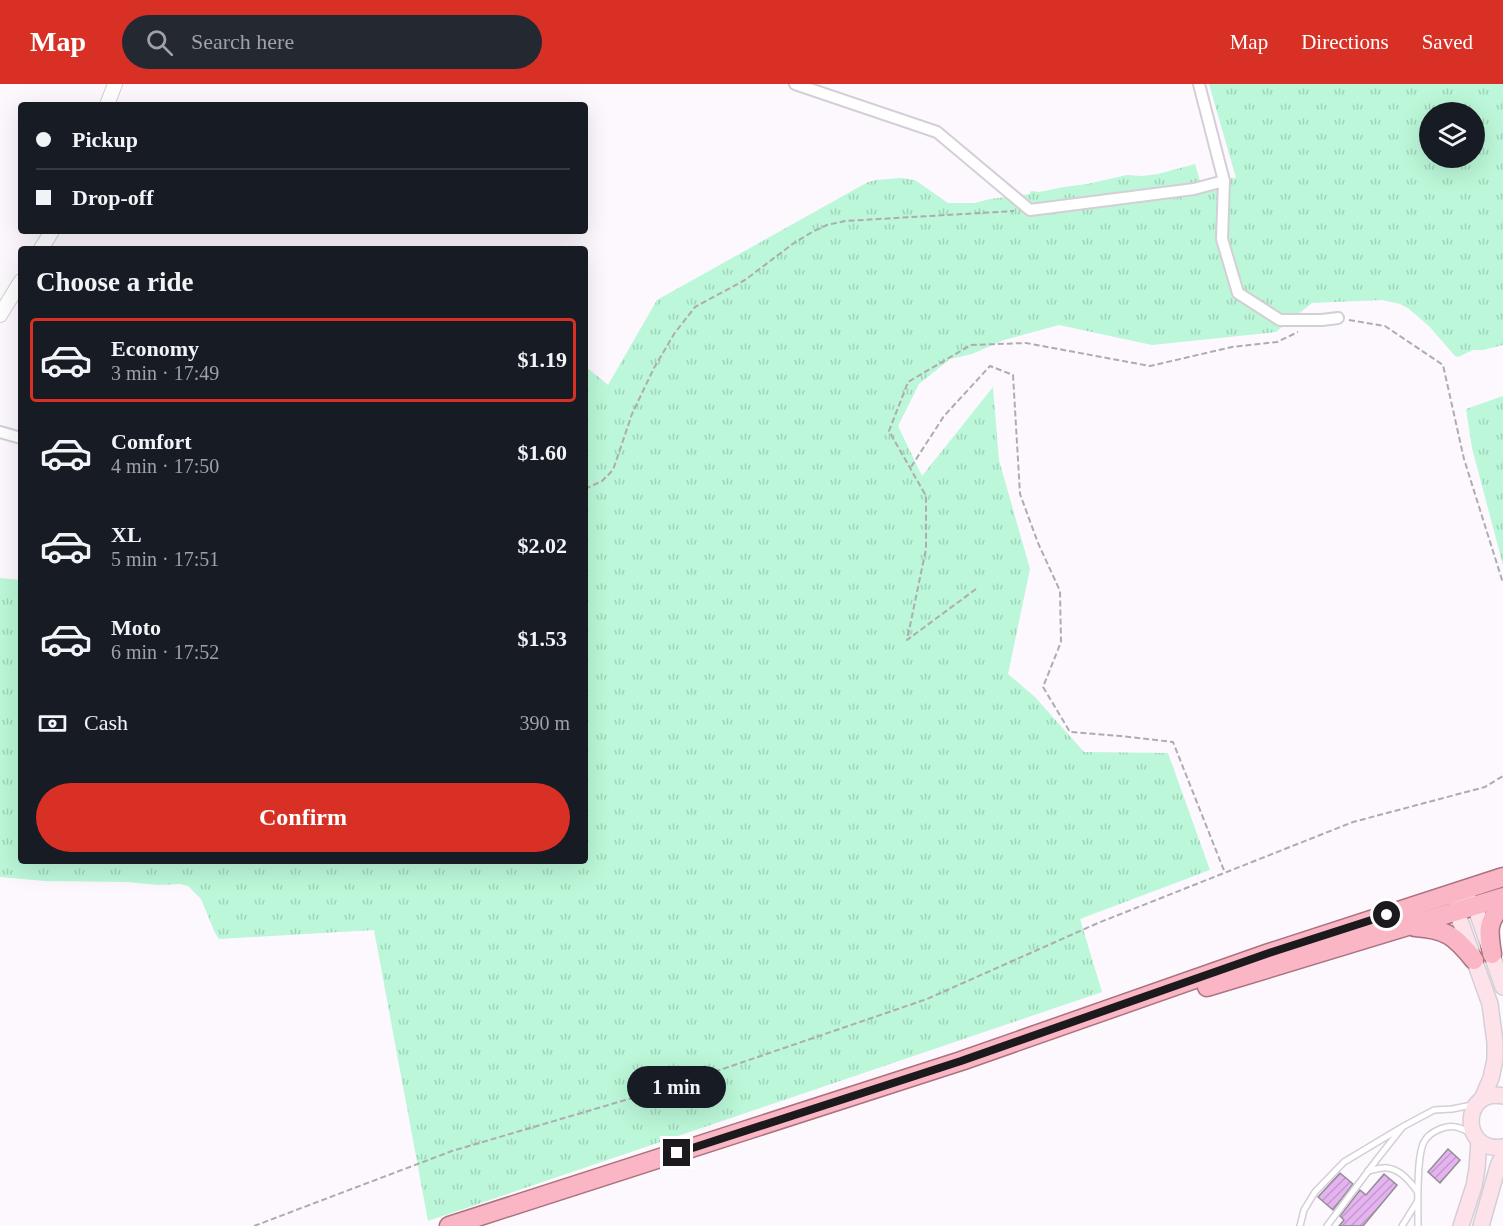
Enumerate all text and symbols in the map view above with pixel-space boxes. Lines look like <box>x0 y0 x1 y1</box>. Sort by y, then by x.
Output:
search box <box>122 15 542 69</box>
text: Map <box>30 26 86 57</box>
icon: search <box>143 26 176 59</box>
text: Search here <box>191 29 294 54</box>
text: Map <box>1230 30 1268 54</box>
text: Directions <box>1301 30 1389 54</box>
text: Saved <box>1422 30 1473 54</box>
map controls <box>1419 102 1485 168</box>
button: layers <box>1419 102 1485 168</box>
text: Pickup <box>72 127 138 152</box>
text: Drop-off <box>72 185 153 210</box>
text: Choose a ride <box>36 267 194 297</box>
icon: car <box>39 333 93 387</box>
text: Economy <box>111 336 199 361</box>
text: $1.19 <box>518 347 567 372</box>
text: 3 min · 17:49 <box>111 362 219 384</box>
icon: car <box>39 426 93 480</box>
text: Comfort <box>111 429 192 454</box>
text: $1.60 <box>518 440 567 465</box>
text: 4 min · 17:50 <box>111 455 219 477</box>
icon: car <box>39 519 93 573</box>
text: XL <box>111 522 142 547</box>
text: $2.02 <box>518 533 567 558</box>
text: 5 min · 17:51 <box>111 548 219 570</box>
icon: car <box>39 612 93 666</box>
text: Moto <box>111 615 161 640</box>
text: $1.53 <box>518 626 567 651</box>
text: 6 min · 17:52 <box>111 641 219 663</box>
icon: cash <box>36 707 69 740</box>
text: Cash <box>84 710 128 735</box>
text: 390 m <box>519 712 570 734</box>
button: Confirm <box>36 783 570 852</box>
route start <box>1373 901 1400 928</box>
callout: 1 min <box>628 1066 726 1108</box>
text: 1 min <box>652 1076 701 1098</box>
route end <box>663 1139 690 1166</box>

